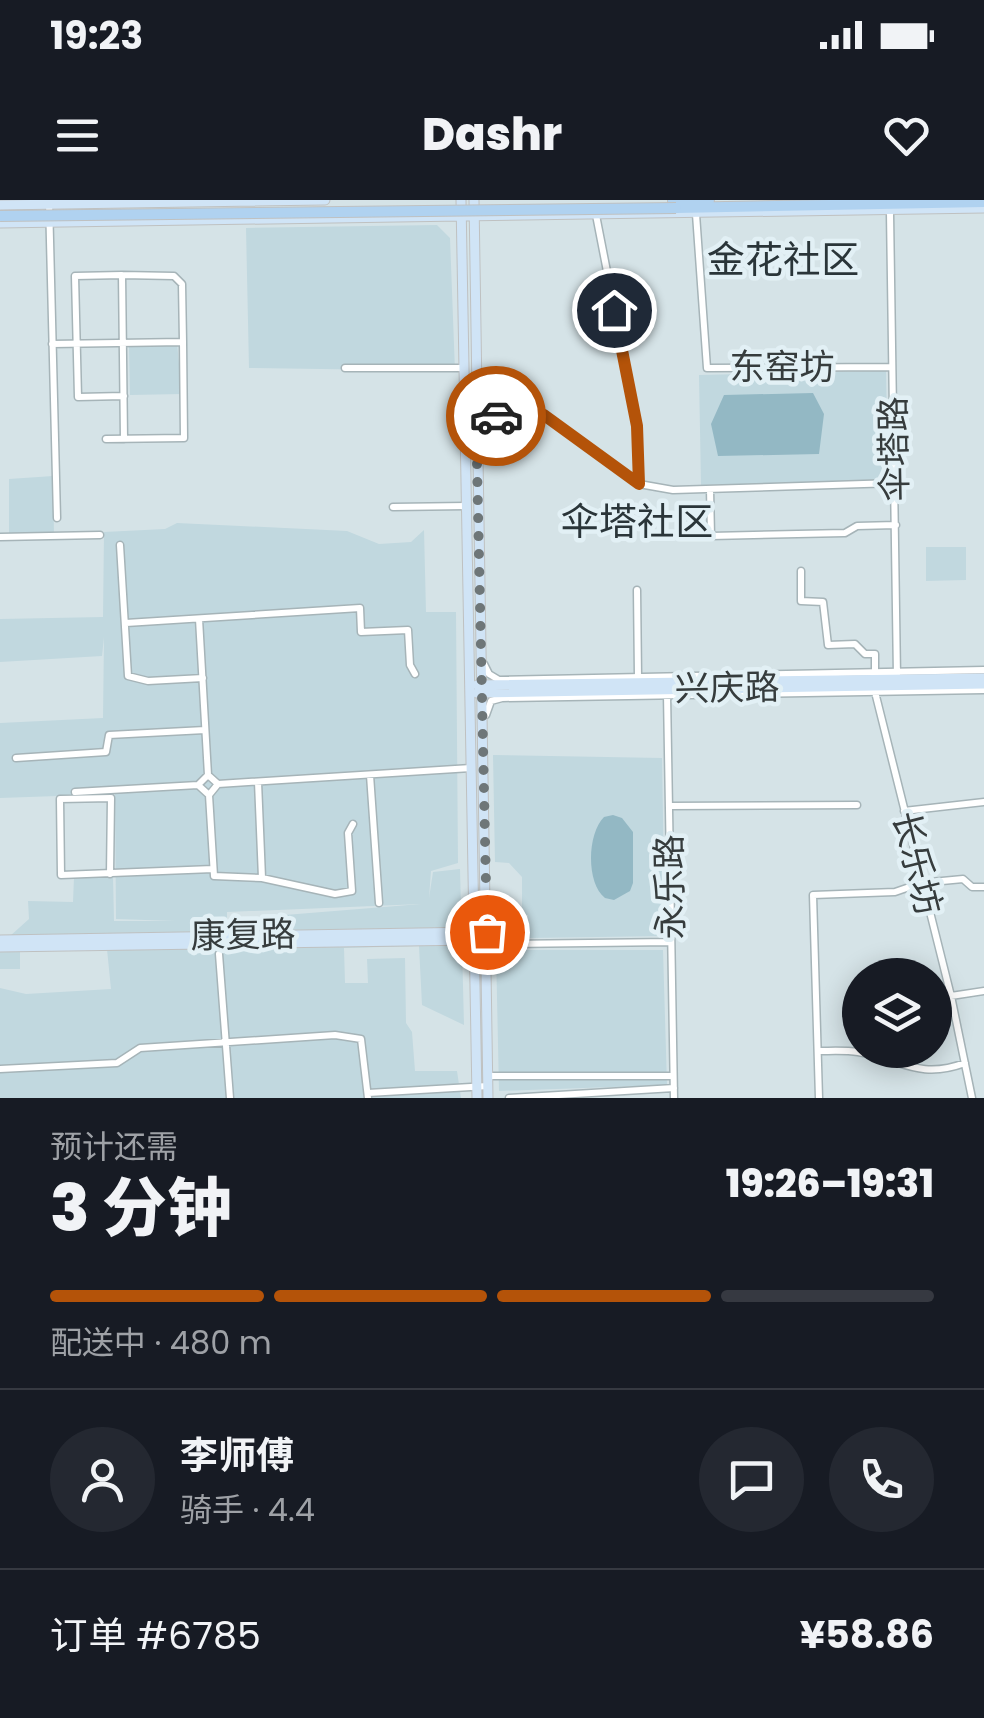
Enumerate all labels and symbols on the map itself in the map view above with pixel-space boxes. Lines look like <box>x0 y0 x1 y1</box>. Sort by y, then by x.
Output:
district label: 金花社区 <box>707 233 859 286</box>
pin <box>572 268 657 353</box>
street label: 东窑坊 <box>729 342 835 391</box>
courier <box>446 366 546 466</box>
street label: 伞塔路 <box>868 396 919 502</box>
district label: 伞塔社区 <box>561 495 713 548</box>
street label: 兴庆路 <box>674 662 780 713</box>
street label: 长乐坊 <box>881 806 954 920</box>
street label: 永乐路 <box>644 834 695 940</box>
pin <box>445 890 530 975</box>
street label: 康复路 <box>190 909 296 960</box>

